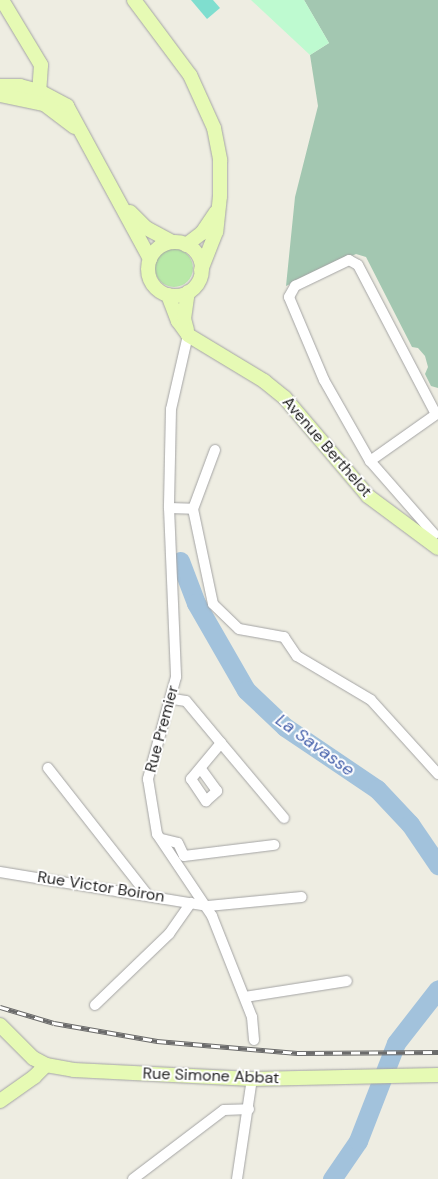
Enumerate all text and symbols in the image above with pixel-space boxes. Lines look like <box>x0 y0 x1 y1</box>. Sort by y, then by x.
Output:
street label: Avenue Berthelot <box>278 393 376 501</box>
street label: Rue Premier <box>141 683 183 775</box>
water label: La Savasse <box>271 709 359 781</box>
street label: Rue Victor Boiron <box>36 867 166 907</box>
street label: Rue Simone Abbat <box>142 1064 280 1088</box>

